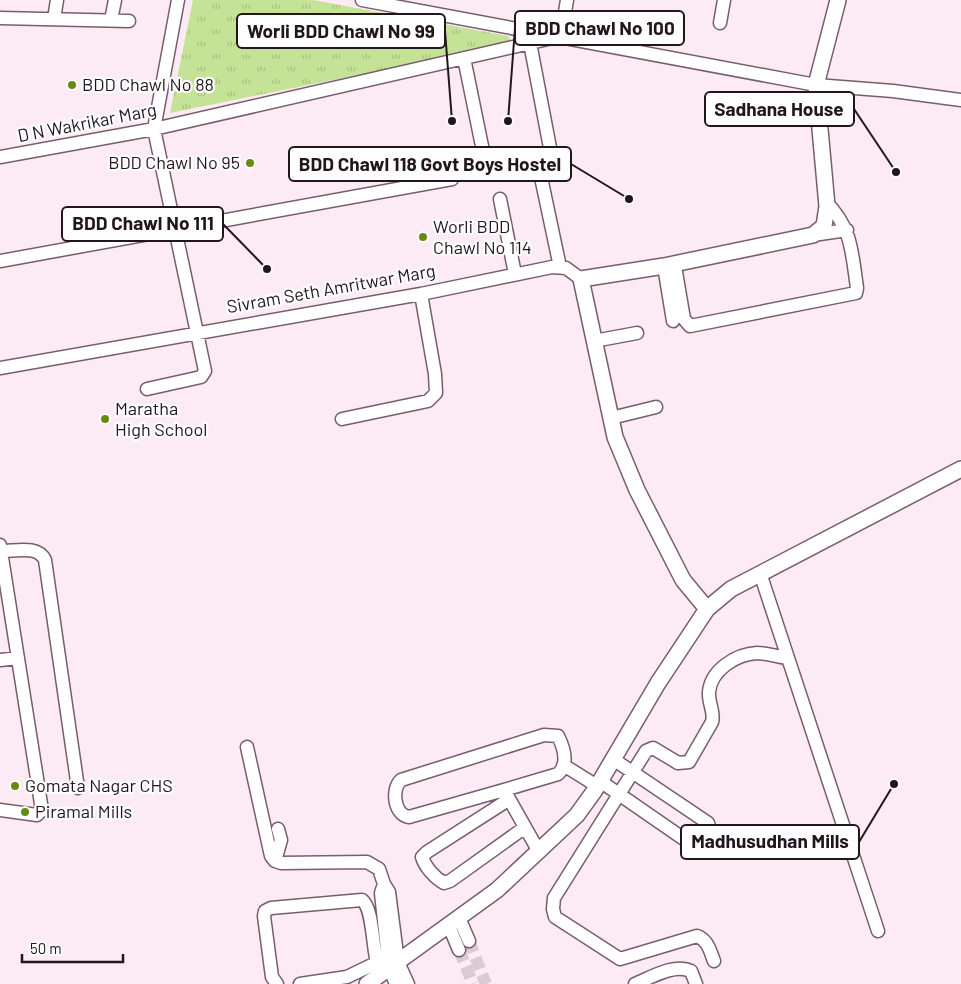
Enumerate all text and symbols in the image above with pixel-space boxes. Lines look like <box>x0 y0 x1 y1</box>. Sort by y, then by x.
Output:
callout: BDD Chawl No 100 <box>515 11 684 45</box>
callout: Worli BDD Chawl No 99 <box>237 14 445 48</box>
text: BDD Chawl No 100 <box>525 16 675 39</box>
text: Worli BDD Chawl No 99 <box>247 19 435 42</box>
place label: BDD Chawl No 88 <box>82 73 214 95</box>
marker: BDD Chawl No 88 <box>66 79 78 91</box>
callout: Sadhana House <box>705 92 854 126</box>
text: Sadhana House <box>714 97 844 120</box>
street label: D N Wakrikar Marg <box>15 98 158 146</box>
callout: BDD Chawl 118 Govt Boys Hostel <box>289 147 571 181</box>
place label: BDD Chawl No 95 <box>108 151 240 173</box>
text: BDD Chawl 118 Govt Boys Hostel <box>299 152 561 175</box>
marker: BDD Chawl No 95 <box>244 157 256 169</box>
callout: BDD Chawl No 111 <box>62 207 223 241</box>
text: BDD Chawl No 111 <box>72 211 214 234</box>
place label: Worli BDD Chawl No 114 <box>433 215 532 258</box>
marker: Worli BDD Chawl No 114 <box>417 231 429 243</box>
street label: Sivram Seth Amritwar Marg <box>225 259 437 317</box>
place label: Maratha High School <box>115 397 208 440</box>
marker: Maratha High School <box>99 413 111 425</box>
place label: Gomata Nagar CHS <box>25 774 173 796</box>
marker: Gomata Nagar CHS <box>9 780 21 792</box>
place label: Piramal Mills <box>35 800 132 822</box>
marker: Piramal Mills <box>19 806 31 818</box>
callout: Madhusudhan Mills <box>681 825 859 859</box>
text: Madhusudhan Mills <box>691 829 849 852</box>
scale bar <box>22 932 124 964</box>
text: 50 m <box>30 939 62 957</box>

